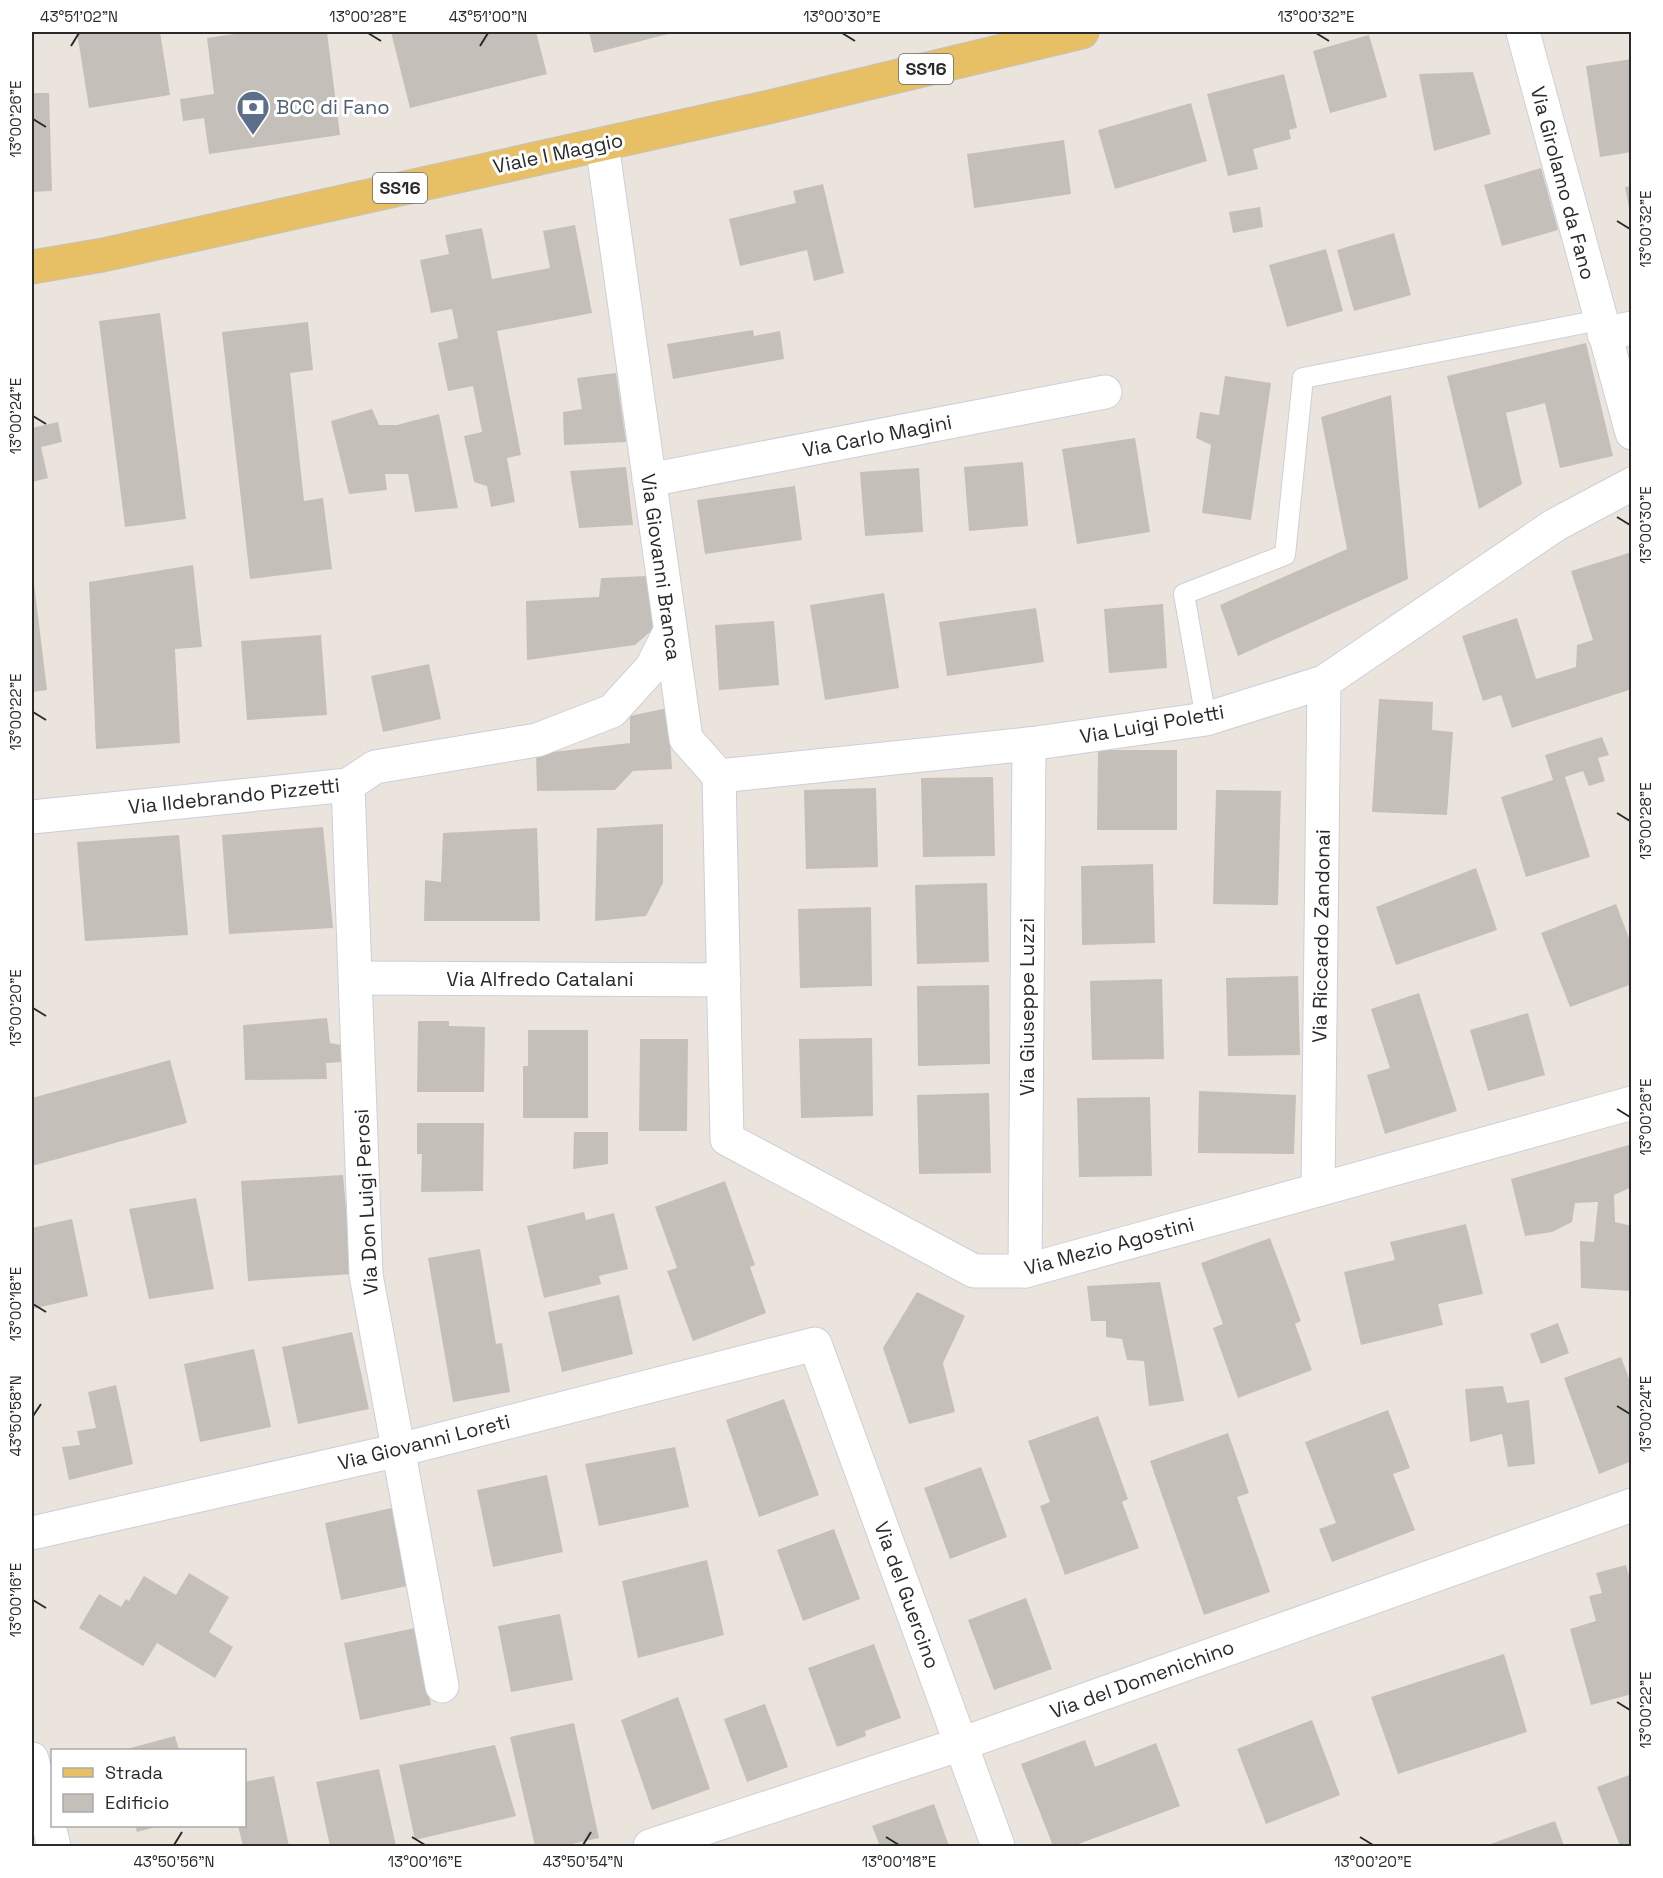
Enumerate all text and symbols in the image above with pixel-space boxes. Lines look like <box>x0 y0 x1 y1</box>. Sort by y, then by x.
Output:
text: 43°51'02"N <box>40 7 118 26</box>
text: 13°00'28"E <box>329 7 407 26</box>
text: 43°51'00"N <box>449 7 527 26</box>
text: 13°00'30"E <box>803 7 881 26</box>
text: 13°00'32"E <box>1278 7 1354 26</box>
road number: SS16 <box>899 54 953 84</box>
text: 13°00'26"E <box>6 80 25 158</box>
street label: Via Girolamo da Fano <box>1525 84 1601 282</box>
bank icon: BCC di Fano <box>235 89 271 136</box>
place label: BCC di Fano <box>276 94 390 120</box>
street label: Viale I Maggio <box>491 127 625 179</box>
road number: SS16 <box>373 173 427 203</box>
text: 13°00'32"E <box>1636 191 1655 267</box>
text: 13°00'24"E <box>6 378 25 454</box>
street label: Via Carlo Magini <box>800 409 954 463</box>
street label: Via Giovanni Branca <box>635 472 687 662</box>
text: 13°00'30"E <box>1636 486 1655 564</box>
text: 13°00'22"E <box>6 674 25 750</box>
street label: Via Luigi Poletti <box>1078 699 1226 749</box>
street label: Via Ildebrando Pizzetti <box>127 772 341 820</box>
text: 13°00'28"E <box>1636 782 1655 860</box>
street label: Via Riccardo Zandonai <box>1306 829 1336 1043</box>
street label: Via Giuseppe Luzzi <box>1014 918 1040 1096</box>
street label: Via Alfredo Catalani <box>446 966 634 992</box>
text: 13°00'20"E <box>6 969 25 1047</box>
text: 13°00'26"E <box>1636 1078 1655 1156</box>
street label: Via Don Luigi Perosi <box>348 1108 384 1296</box>
street label: Via Mezio Agostini <box>1021 1211 1197 1281</box>
text: 13°00'18"E <box>6 1267 25 1341</box>
text: 43°50'58"N <box>6 1375 25 1457</box>
text: 13°00'24"E <box>1636 1376 1655 1452</box>
street label: Via Giovanni Loreti <box>335 1408 513 1476</box>
street label: Via del Guercino <box>868 1518 946 1672</box>
text: 13°00'16"E <box>6 1563 25 1637</box>
street label: Via del Domenichino <box>1046 1634 1238 1724</box>
text: 13°00'22"E <box>1636 1672 1655 1748</box>
legend <box>51 1749 246 1827</box>
text: Strada <box>105 1761 163 1784</box>
text: Edificio <box>105 1791 169 1814</box>
text: 43°50'56"N <box>133 1852 215 1871</box>
text: 13°00'16"E <box>388 1852 462 1871</box>
text: 43°50'54"N <box>543 1852 623 1871</box>
text: 13°00'18"E <box>862 1852 936 1871</box>
text: 13°00'20"E <box>1334 1852 1412 1871</box>

